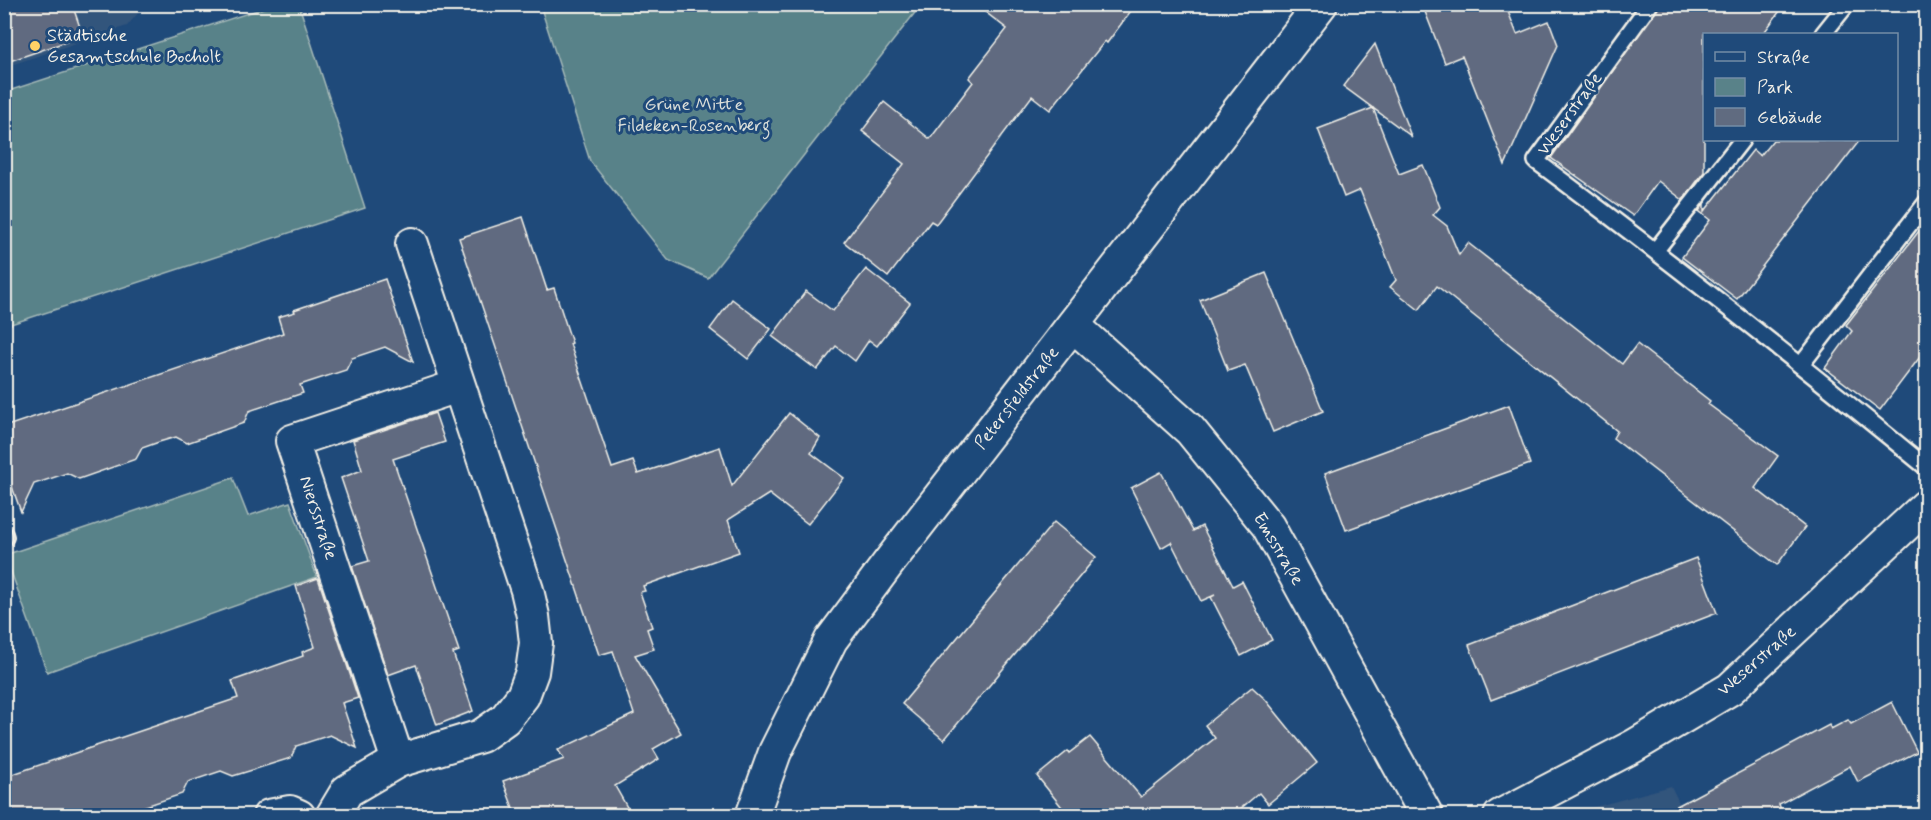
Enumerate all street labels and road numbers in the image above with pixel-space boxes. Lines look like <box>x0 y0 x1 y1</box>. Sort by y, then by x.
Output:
street label: Weserstraße <box>1532 68 1608 160</box>
street label: Petersfeldstraße <box>969 341 1065 455</box>
street label: Niersstraße <box>293 473 343 563</box>
street label: Emsstraße <box>1247 508 1309 590</box>
street label: Weserstraße <box>1713 620 1802 702</box>

